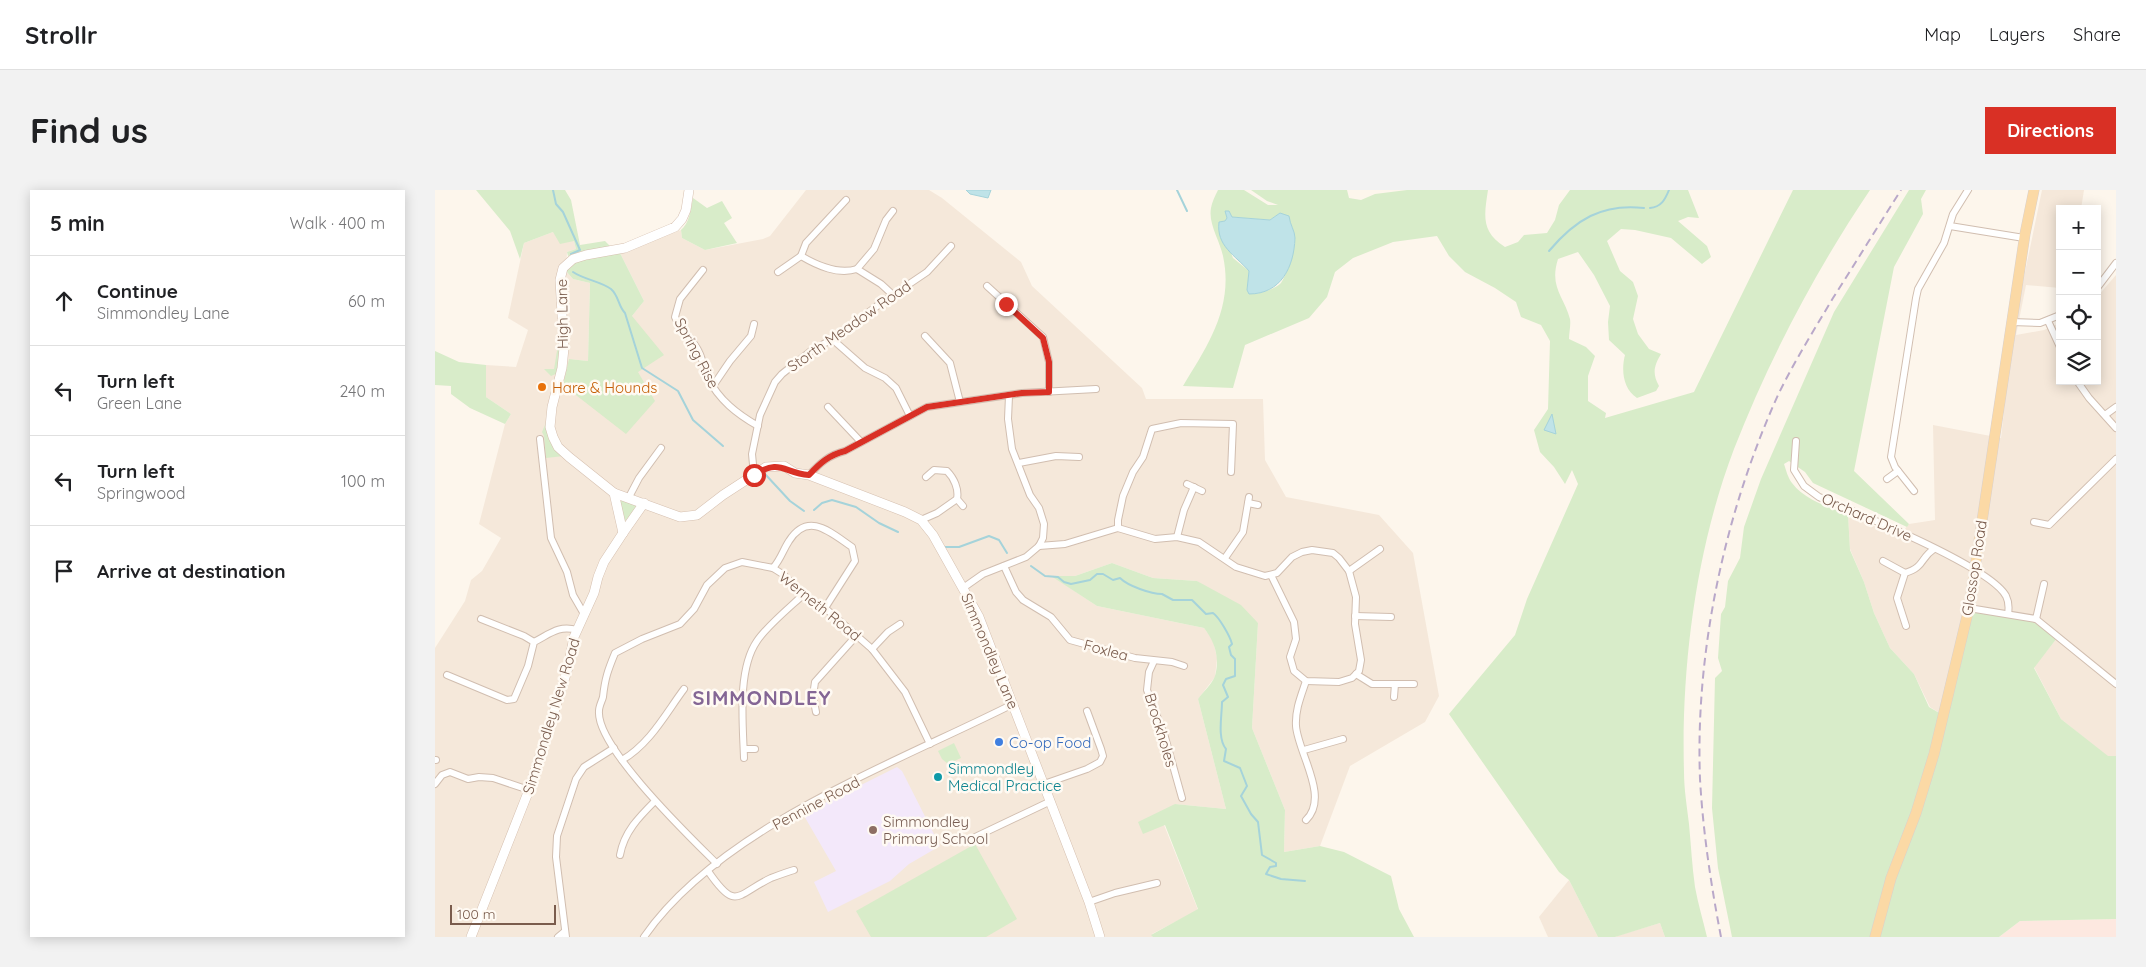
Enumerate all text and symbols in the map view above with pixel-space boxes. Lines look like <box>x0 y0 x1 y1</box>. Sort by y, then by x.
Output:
text: Strollr <box>25 20 97 50</box>
text: Map <box>1924 23 1961 46</box>
text: Layers <box>1989 23 2045 46</box>
text: Share <box>2073 23 2121 46</box>
button: Directions <box>1985 107 2116 154</box>
text: Find us <box>30 108 148 152</box>
map controls <box>2056 205 2101 385</box>
button: + <box>2056 205 2101 250</box>
text: 5 min <box>50 210 105 236</box>
text: Walk · 400 m <box>289 213 385 233</box>
button: − <box>2056 250 2101 295</box>
street label: Storth Meadow Road <box>783 276 915 376</box>
text: Continue <box>97 279 178 303</box>
street label: High Lane <box>552 279 572 349</box>
icon: ahead <box>50 287 78 315</box>
text: 60 m <box>348 291 385 311</box>
route end <box>995 293 1018 316</box>
button: locate <box>2056 295 2101 340</box>
text: Simmondley Lane <box>97 303 230 323</box>
street label: Spring Rise <box>670 314 724 392</box>
button: layers <box>2056 340 2101 385</box>
text: Turn left <box>97 369 175 393</box>
icon: left <box>50 377 78 405</box>
place label: Hare & Hounds <box>552 378 657 397</box>
text: 240 m <box>339 381 385 401</box>
marker: Hare & Hounds <box>536 381 548 393</box>
text: Green Lane <box>97 393 182 413</box>
text: Turn left <box>97 459 175 483</box>
route start <box>743 464 766 487</box>
icon: left <box>50 467 78 495</box>
text: 100 m <box>341 471 385 491</box>
text: Springwood <box>97 483 186 503</box>
street label: Orchard Drive <box>1819 489 1915 545</box>
street label: Glossop Road <box>1957 519 1991 617</box>
icon: arrive <box>50 557 78 585</box>
text: Arrive at destination <box>97 559 286 583</box>
street label: Werneth Road <box>775 567 865 645</box>
street label: Simmondley Lane <box>957 590 1023 712</box>
street label: Foxlea <box>1082 635 1130 665</box>
street label: Simmondley New Road <box>518 636 584 796</box>
district label: SIMMONDLEY <box>693 685 831 710</box>
street label: Brockholes <box>1141 691 1181 769</box>
place label: Co-op Food <box>1009 733 1091 752</box>
marker: Co-op Food <box>993 736 1005 748</box>
place label: Simmondley Medical Practice <box>948 759 1062 795</box>
marker: Simmondley Medical Practice <box>932 771 944 783</box>
street label: Pennine Road <box>769 772 863 834</box>
place label: Simmondley Primary School <box>883 812 988 848</box>
marker: Simmondley Primary School <box>867 824 879 836</box>
scale bar <box>450 902 556 925</box>
text: 100 m <box>457 905 495 923</box>

